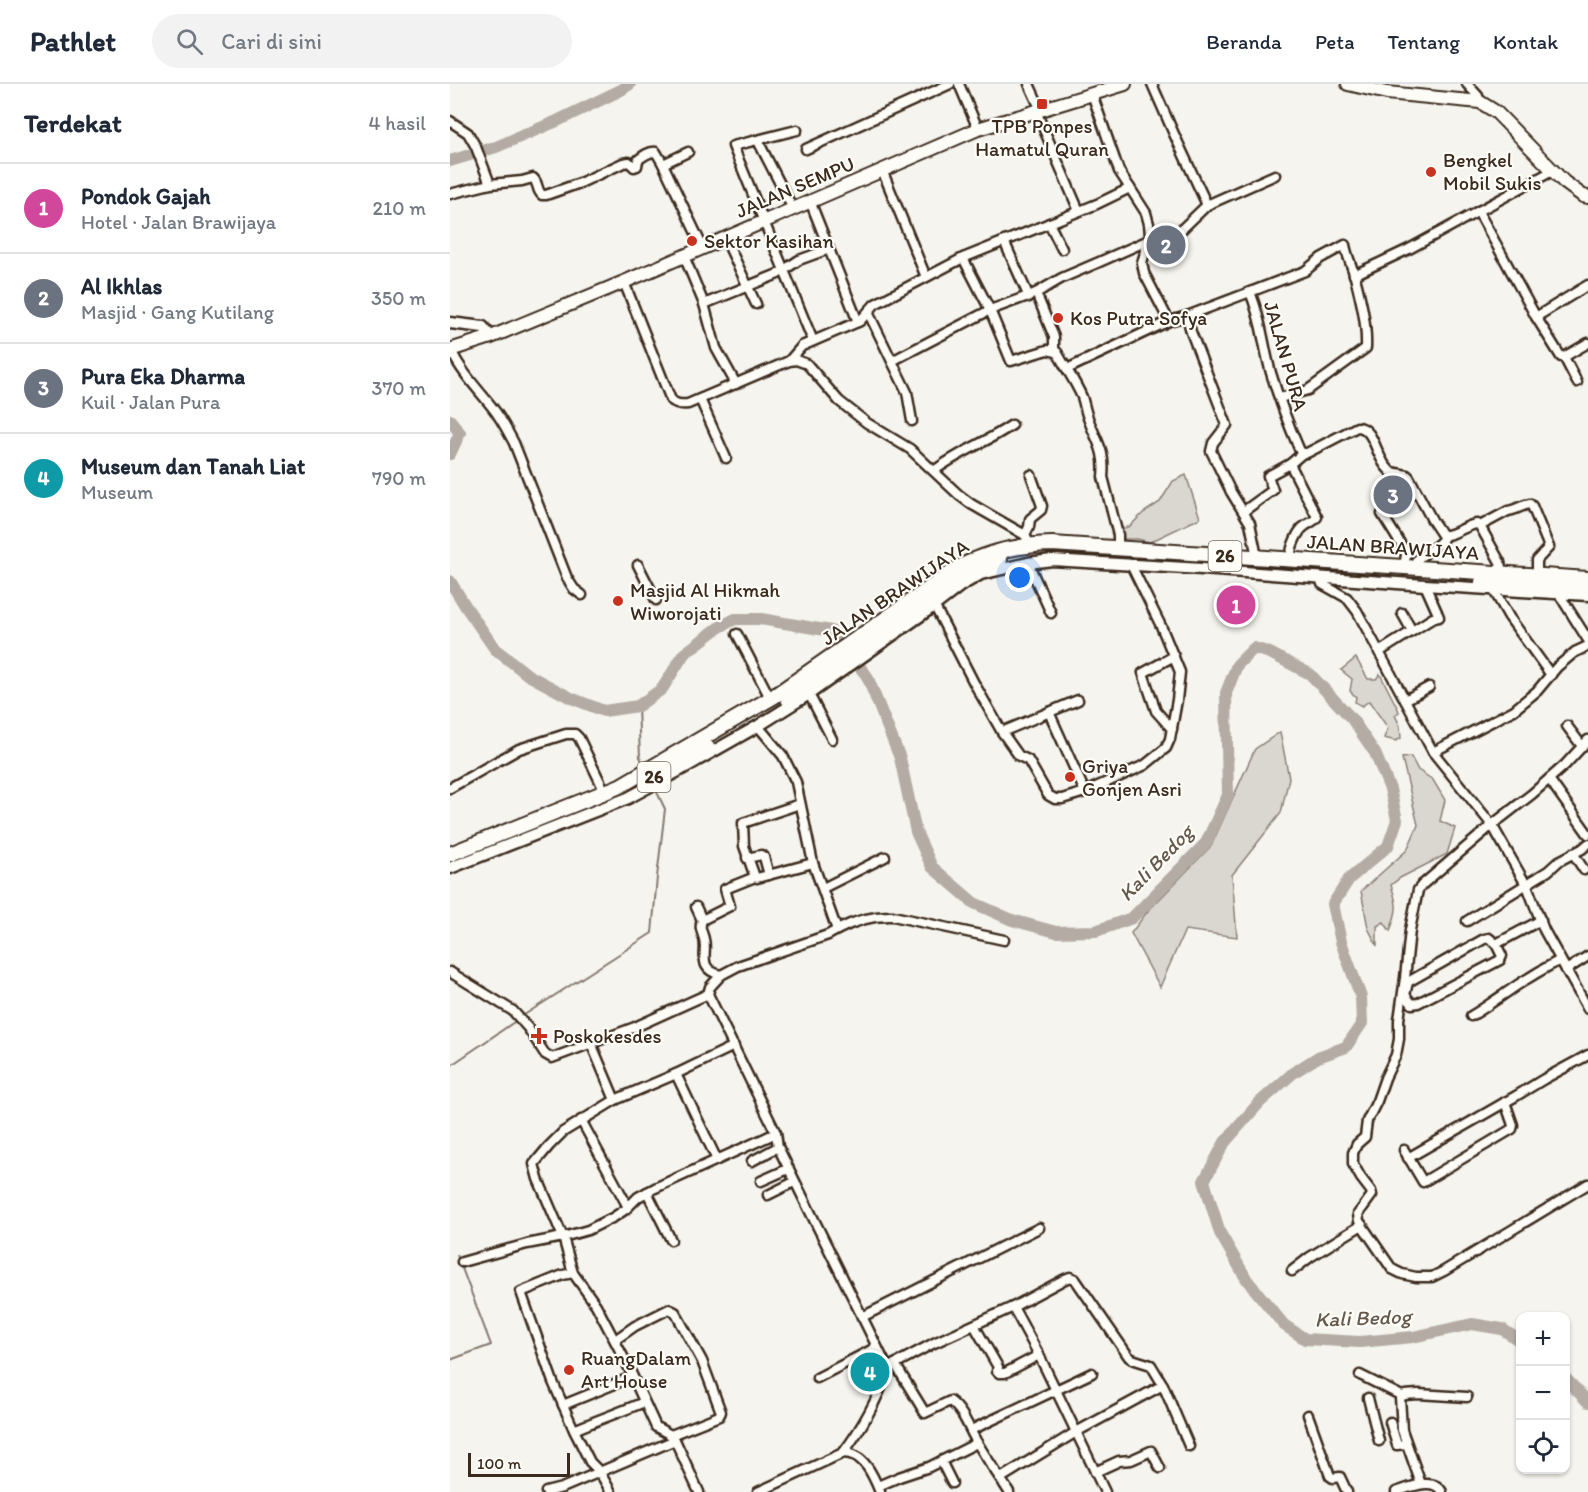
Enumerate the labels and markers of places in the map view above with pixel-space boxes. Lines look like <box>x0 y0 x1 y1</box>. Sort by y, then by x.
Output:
marker: TPB Ponpes Hamatul Quran <box>1035 97 1049 111</box>
place label: TPB Ponpes Hamatul Quran <box>975 114 1109 161</box>
place label: Bengkel Mobil Sukis <box>1443 148 1541 195</box>
marker: Bengkel Mobil Sukis <box>1424 165 1438 179</box>
pin: 2 <box>1146 222 1186 268</box>
place label: Sektor Kasihan <box>704 229 834 253</box>
marker: Sektor Kasihan <box>685 234 699 248</box>
place label: Kos Putra Sofya <box>1070 306 1207 330</box>
marker: Kos Putra Sofya <box>1051 311 1065 325</box>
pin: 3 <box>1374 472 1412 518</box>
place label: Masjid Al Hikmah Wiworojati <box>630 578 780 625</box>
pin: 1 <box>1216 582 1256 628</box>
marker: Masjid Al Hikmah Wiworojati <box>611 594 625 608</box>
place label: Griya Gonjen Asri <box>1082 754 1182 801</box>
marker: Griya Gonjen Asri <box>1063 770 1077 784</box>
place label: Poskokesdes <box>553 1024 661 1048</box>
marker: Poskokesdes <box>530 1027 548 1045</box>
place label: RuangDalam Art House <box>581 1346 692 1393</box>
pin: 4 <box>850 1350 890 1394</box>
marker: RuangDalam Art House <box>562 1363 576 1377</box>

